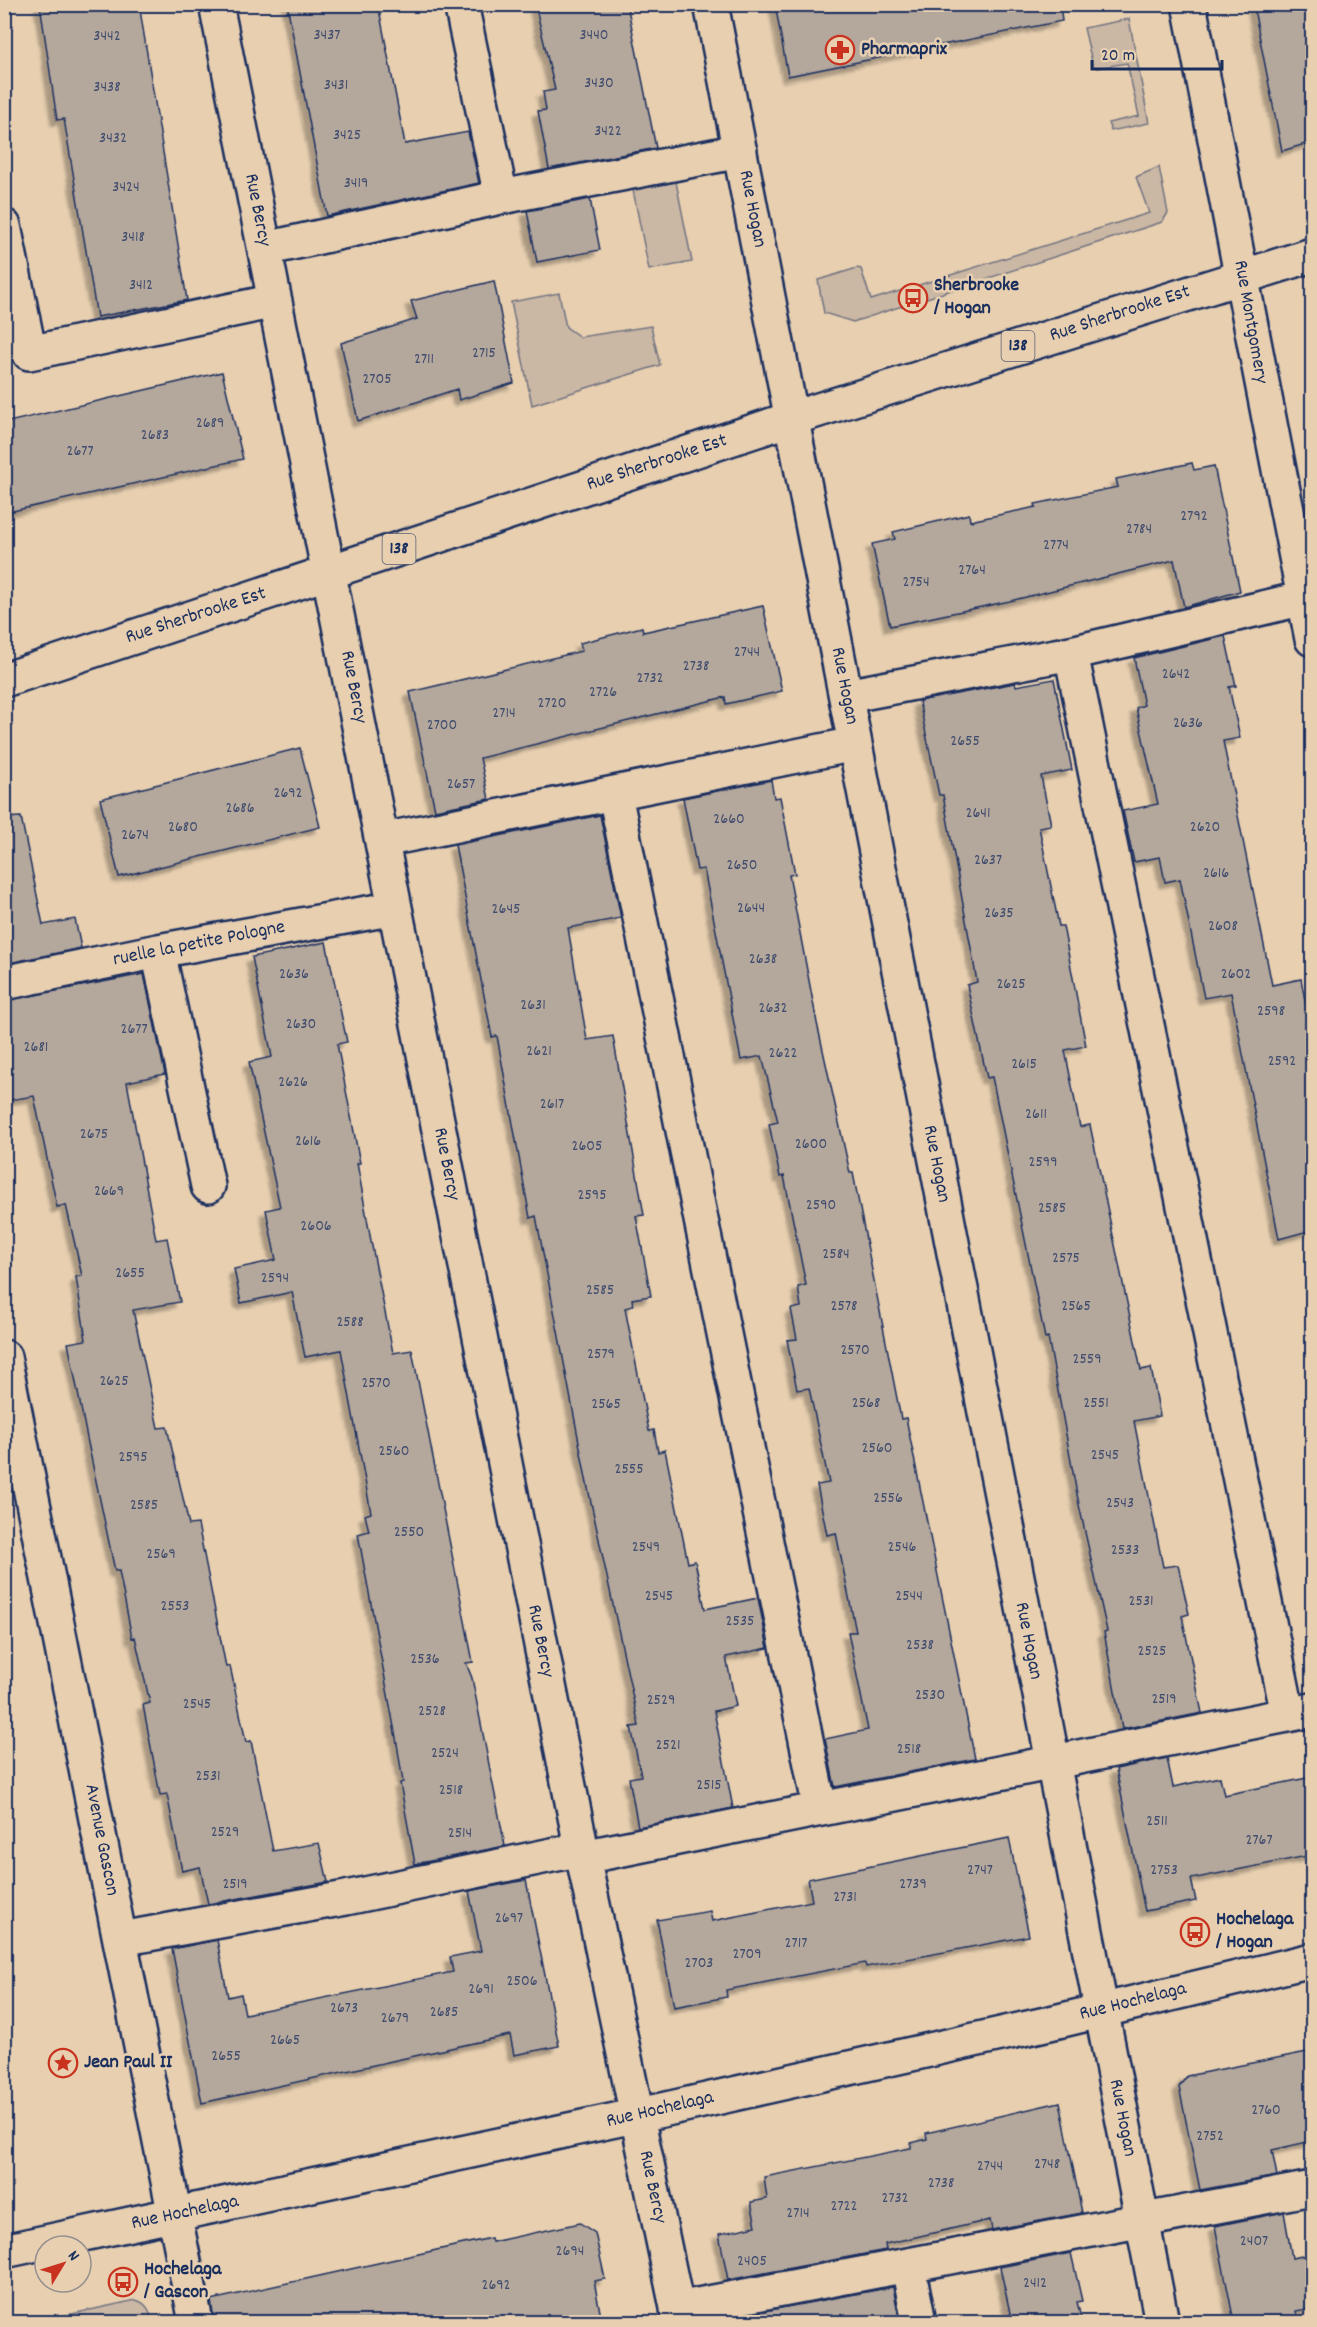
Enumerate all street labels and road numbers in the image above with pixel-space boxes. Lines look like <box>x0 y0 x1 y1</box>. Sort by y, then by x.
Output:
street label: Rue Hogan <box>731 168 773 250</box>
street label: Rue Bercy <box>236 171 278 250</box>
street label: Rue Montgomery <box>1225 258 1275 387</box>
street label: Rue Sherbrooke Est <box>1046 278 1194 350</box>
road number: 138 <box>1002 331 1034 361</box>
street label: Rue Sherbrooke Est <box>583 427 731 499</box>
road number: 138 <box>382 534 416 564</box>
street label: Rue Sherbrooke Est <box>122 580 270 652</box>
street label: Rue Hogan <box>823 645 865 727</box>
street label: Rue Bercy <box>332 648 374 727</box>
street label: ruelle la petite Pologne <box>111 914 288 974</box>
street label: Rue Hogan <box>915 1123 957 1205</box>
street label: Rue Bercy <box>425 1125 467 1204</box>
street label: Rue Hogan <box>1007 1600 1049 1682</box>
street label: Rue Bercy <box>519 1602 561 1681</box>
street label: Avenue Gascon <box>76 1782 126 1898</box>
street label: Rue Hochelaga <box>1077 1975 1190 2029</box>
street label: Rue Hogan <box>1101 2077 1143 2159</box>
street label: Rue Hochelaga <box>604 2084 717 2136</box>
street label: Rue Bercy <box>631 2148 674 2227</box>
street label: Rue Hochelaga <box>129 2188 242 2238</box>

